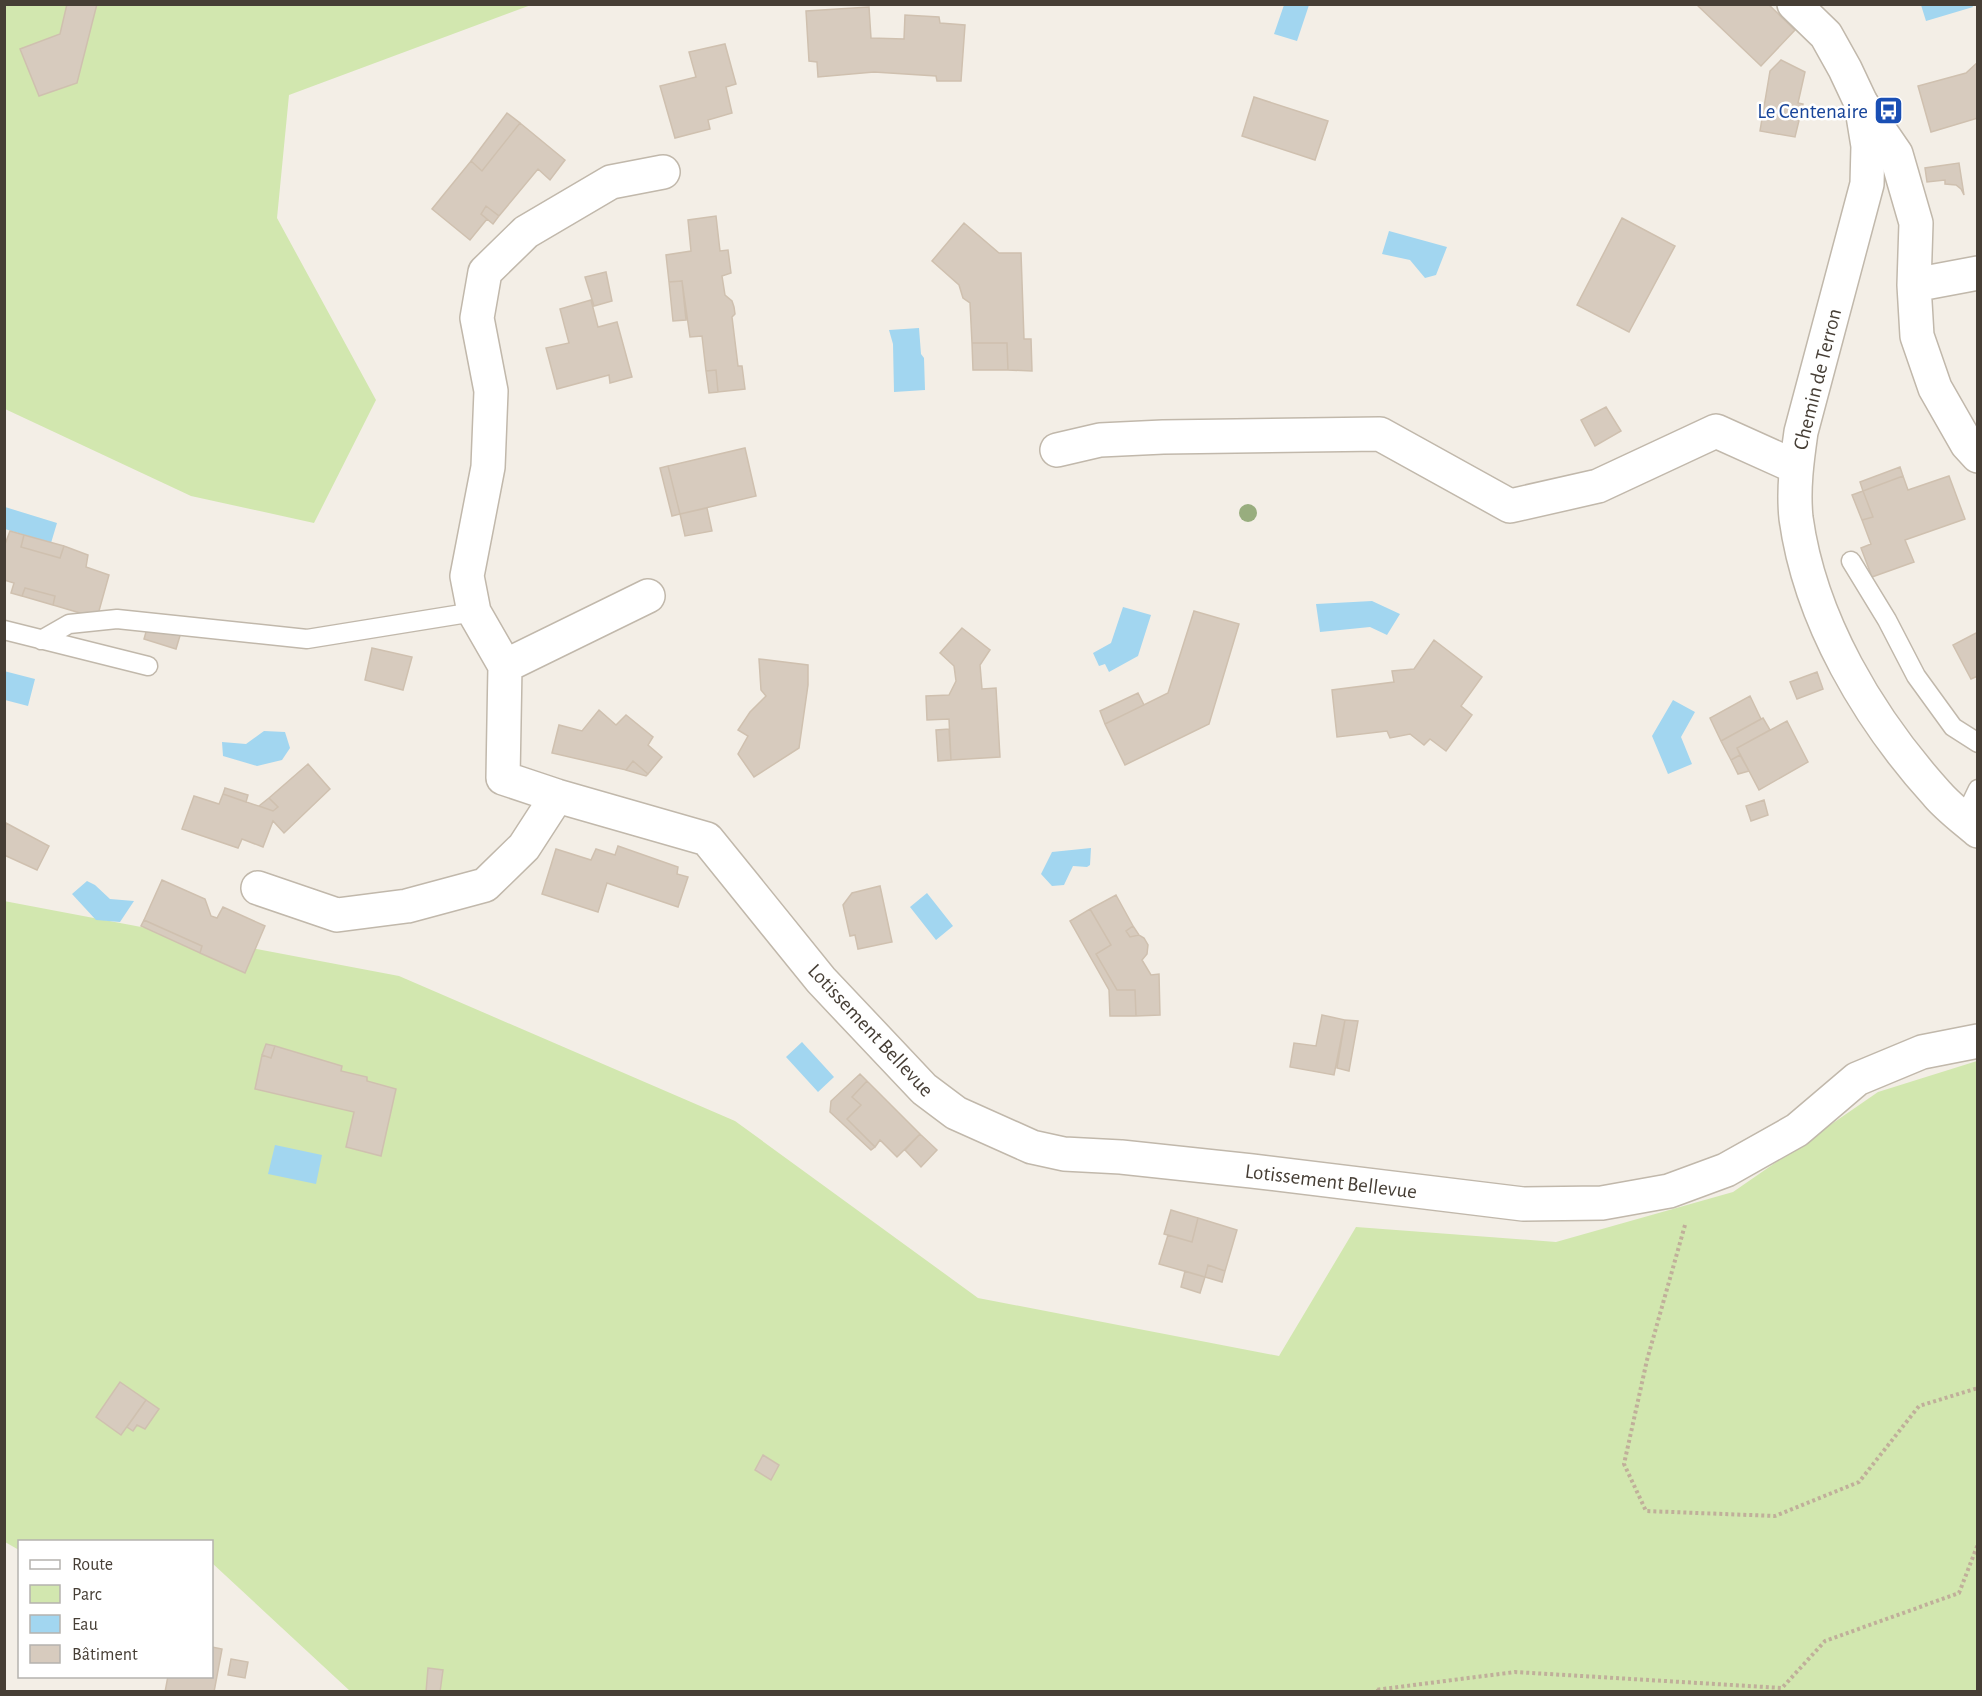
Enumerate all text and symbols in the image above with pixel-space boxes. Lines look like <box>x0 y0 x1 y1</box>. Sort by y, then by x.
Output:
bus stop icon: Le Centenaire <box>1873 95 1905 127</box>
place label: Le Centenaire <box>1757 101 1868 122</box>
street label: Chemin de Terron <box>1790 306 1845 452</box>
street label: Lotissement Bellevue <box>804 960 937 1101</box>
street label: Lotissement Bellevue <box>1244 1161 1418 1202</box>
legend <box>18 1540 213 1678</box>
text: Route <box>72 1556 113 1574</box>
text: Parc <box>72 1586 102 1604</box>
text: Eau <box>72 1616 98 1634</box>
text: Bâtiment <box>72 1646 138 1664</box>

